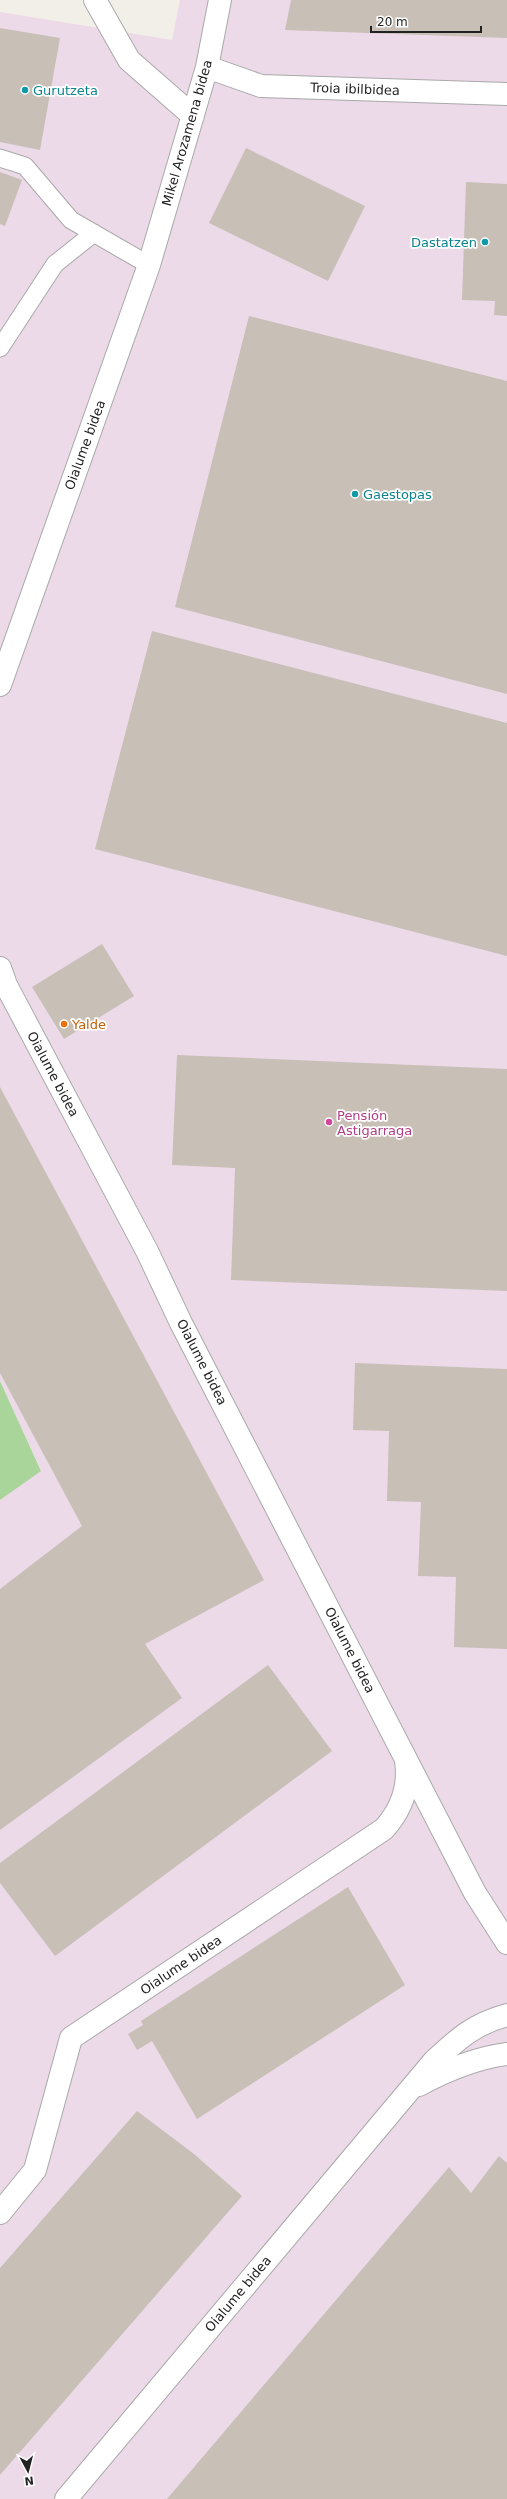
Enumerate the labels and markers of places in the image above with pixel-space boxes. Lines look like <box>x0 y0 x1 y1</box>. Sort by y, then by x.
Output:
place label: Gurutzeta <box>33 83 98 98</box>
marker: Gurutzeta <box>20 85 30 95</box>
place label: Dastatzen <box>411 235 477 250</box>
marker: Dastatzen <box>480 237 490 247</box>
place label: Gaestopas <box>363 487 432 502</box>
marker: Gaestopas <box>350 489 360 499</box>
place label: Yalde <box>71 1017 106 1032</box>
marker: Yalde <box>59 1019 69 1029</box>
place label: Pensión Astigarraga <box>337 1108 412 1138</box>
marker: Pensión Astigarraga <box>324 1117 334 1127</box>

